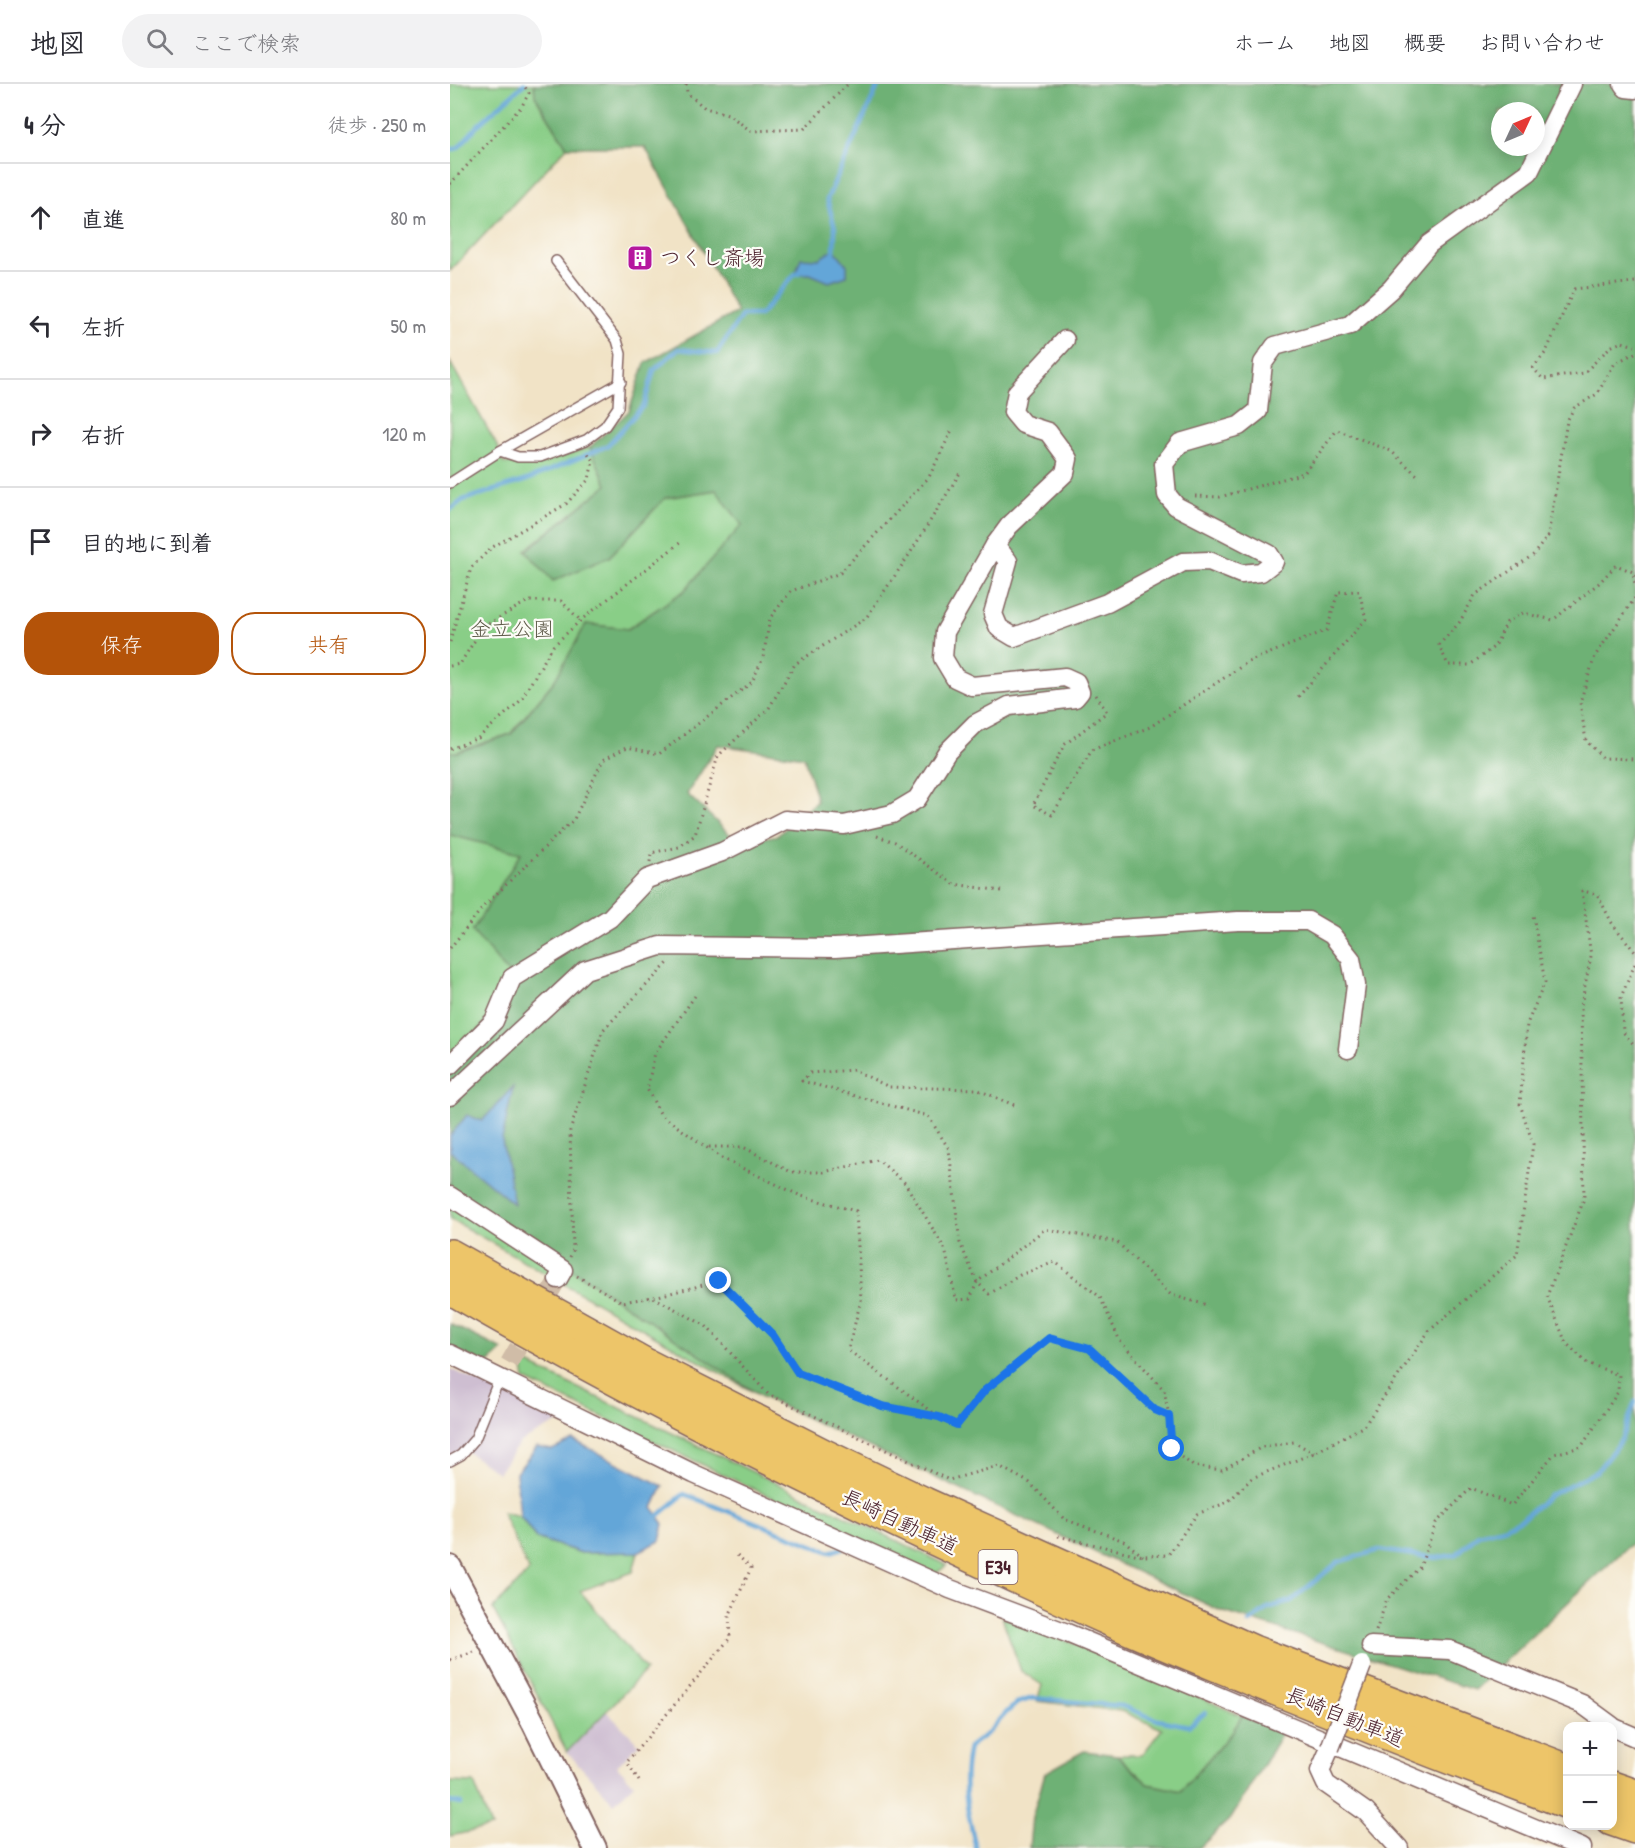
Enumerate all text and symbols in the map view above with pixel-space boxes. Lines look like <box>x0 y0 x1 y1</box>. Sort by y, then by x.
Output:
search box <box>122 14 542 68</box>
text: 地図 <box>30 24 86 62</box>
icon: search <box>143 25 176 58</box>
text: ここで検索 <box>191 28 301 58</box>
text: ホーム <box>1234 28 1296 57</box>
text: 地図 <box>1329 28 1371 57</box>
text: 概要 <box>1404 28 1446 57</box>
text: お問い合わせ <box>1479 28 1605 57</box>
north arrow <box>1491 102 1545 156</box>
text: 4 分 <box>24 107 66 142</box>
text: 徒歩 · 250 m <box>328 111 426 138</box>
icon: ahead <box>24 201 57 234</box>
text: 直進 <box>81 204 125 234</box>
text: 80 m <box>390 204 426 231</box>
building icon: つくし斎場 <box>625 243 655 273</box>
place label: つくし斎場 <box>660 243 765 272</box>
icon: left <box>24 309 57 342</box>
text: 左折 <box>81 312 125 342</box>
text: 50 m <box>390 312 426 339</box>
icon: right <box>24 417 57 450</box>
text: 右折 <box>81 420 125 450</box>
text: 120 m <box>382 420 426 447</box>
icon: arrive <box>24 525 57 558</box>
text: 目的地に到着 <box>81 528 213 558</box>
button: 保存 <box>24 612 219 675</box>
button: 共有 <box>231 612 426 675</box>
park label: 金立公園 <box>470 614 554 643</box>
route end <box>705 1267 731 1293</box>
route start <box>1158 1435 1184 1461</box>
street label: 長崎自動車道 <box>837 1482 963 1561</box>
road number: E34 <box>978 1550 1018 1584</box>
street label: 長崎自動車道 <box>1281 1679 1409 1754</box>
map controls <box>1563 1722 1617 1830</box>
button: + <box>1563 1722 1617 1776</box>
button: − <box>1563 1776 1617 1830</box>

